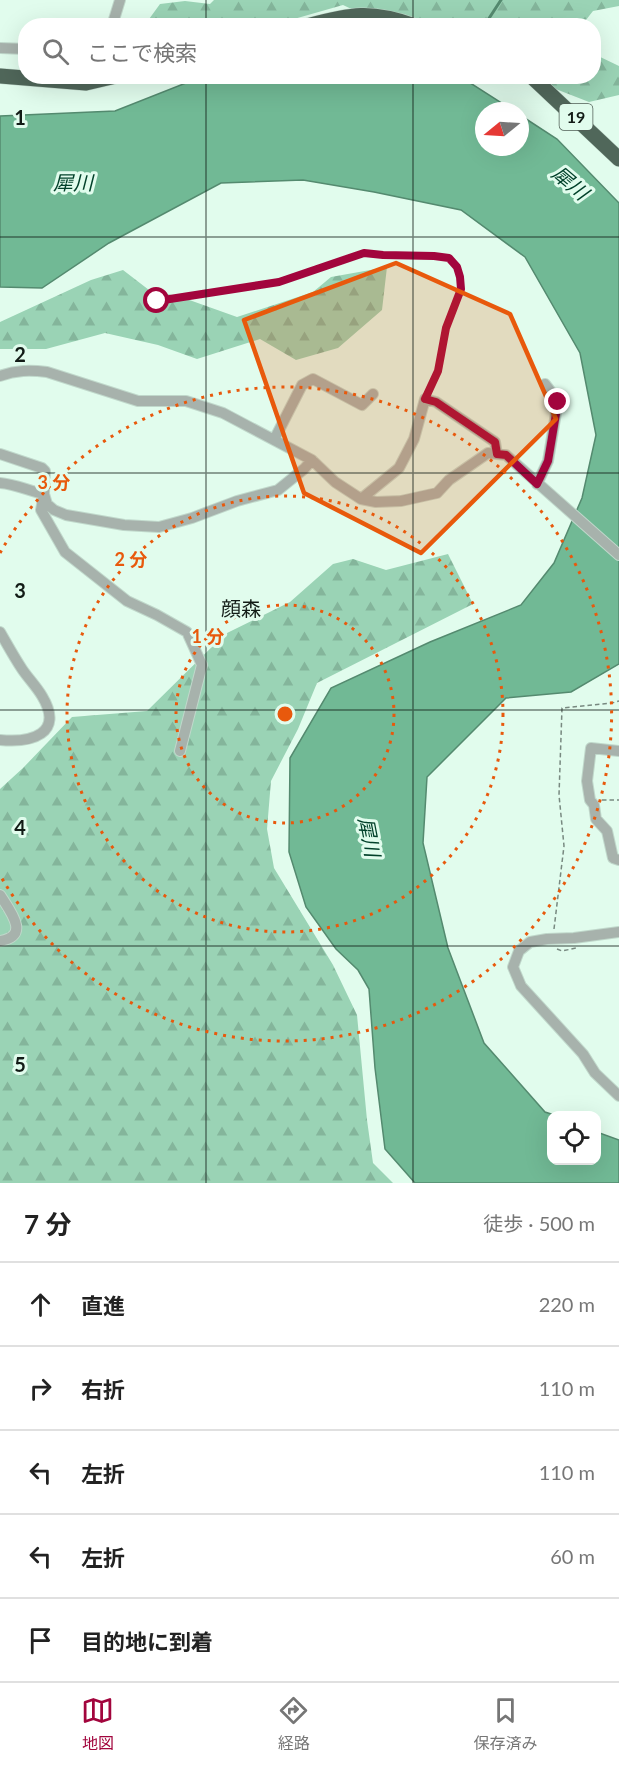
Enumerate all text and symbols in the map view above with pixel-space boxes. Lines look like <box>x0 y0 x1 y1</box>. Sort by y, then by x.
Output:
search box <box>18 18 601 84</box>
icon: search <box>39 35 72 68</box>
text: ここで検索 <box>87 39 197 66</box>
north arrow <box>475 102 529 156</box>
road number: 19 <box>560 104 592 130</box>
text: 1 <box>14 105 26 129</box>
water label: 犀川 <box>548 160 595 206</box>
water label: 犀川 <box>53 170 95 194</box>
route start <box>143 287 169 313</box>
text: 2 <box>14 342 26 366</box>
route end <box>544 388 570 414</box>
text: 3 分 <box>38 471 70 493</box>
text: 2 分 <box>115 548 147 570</box>
text: 3 <box>14 578 26 602</box>
district label: 顔森 <box>221 596 261 620</box>
text: 1 分 <box>192 625 224 647</box>
centre of rings <box>275 704 295 724</box>
text: 4 <box>14 815 26 839</box>
water label: 犀川 <box>354 815 386 861</box>
text: 5 <box>14 1052 26 1076</box>
map controls <box>547 1111 601 1165</box>
button: locate <box>547 1111 601 1165</box>
text: 7 分 <box>24 1208 71 1240</box>
text: 徒歩 · 500 m <box>483 1211 595 1235</box>
icon: ahead <box>24 1288 57 1321</box>
text: 直進 <box>81 1292 125 1319</box>
text: 220 m <box>539 1292 595 1316</box>
icon: right <box>24 1372 57 1405</box>
text: 右折 <box>81 1376 125 1403</box>
text: 110 m <box>539 1376 595 1400</box>
icon: left <box>24 1456 57 1489</box>
text: 左折 <box>81 1460 125 1487</box>
text: 110 m <box>539 1460 595 1484</box>
icon: left <box>24 1540 57 1573</box>
text: 左折 <box>81 1544 125 1571</box>
text: 60 m <box>550 1544 595 1568</box>
icon: arrive <box>24 1624 57 1657</box>
text: 目的地に到着 <box>81 1628 213 1655</box>
tab: 地図 <box>81 1694 114 1754</box>
tab: 経路 <box>277 1694 310 1754</box>
tab: 保存済み <box>473 1694 537 1754</box>

